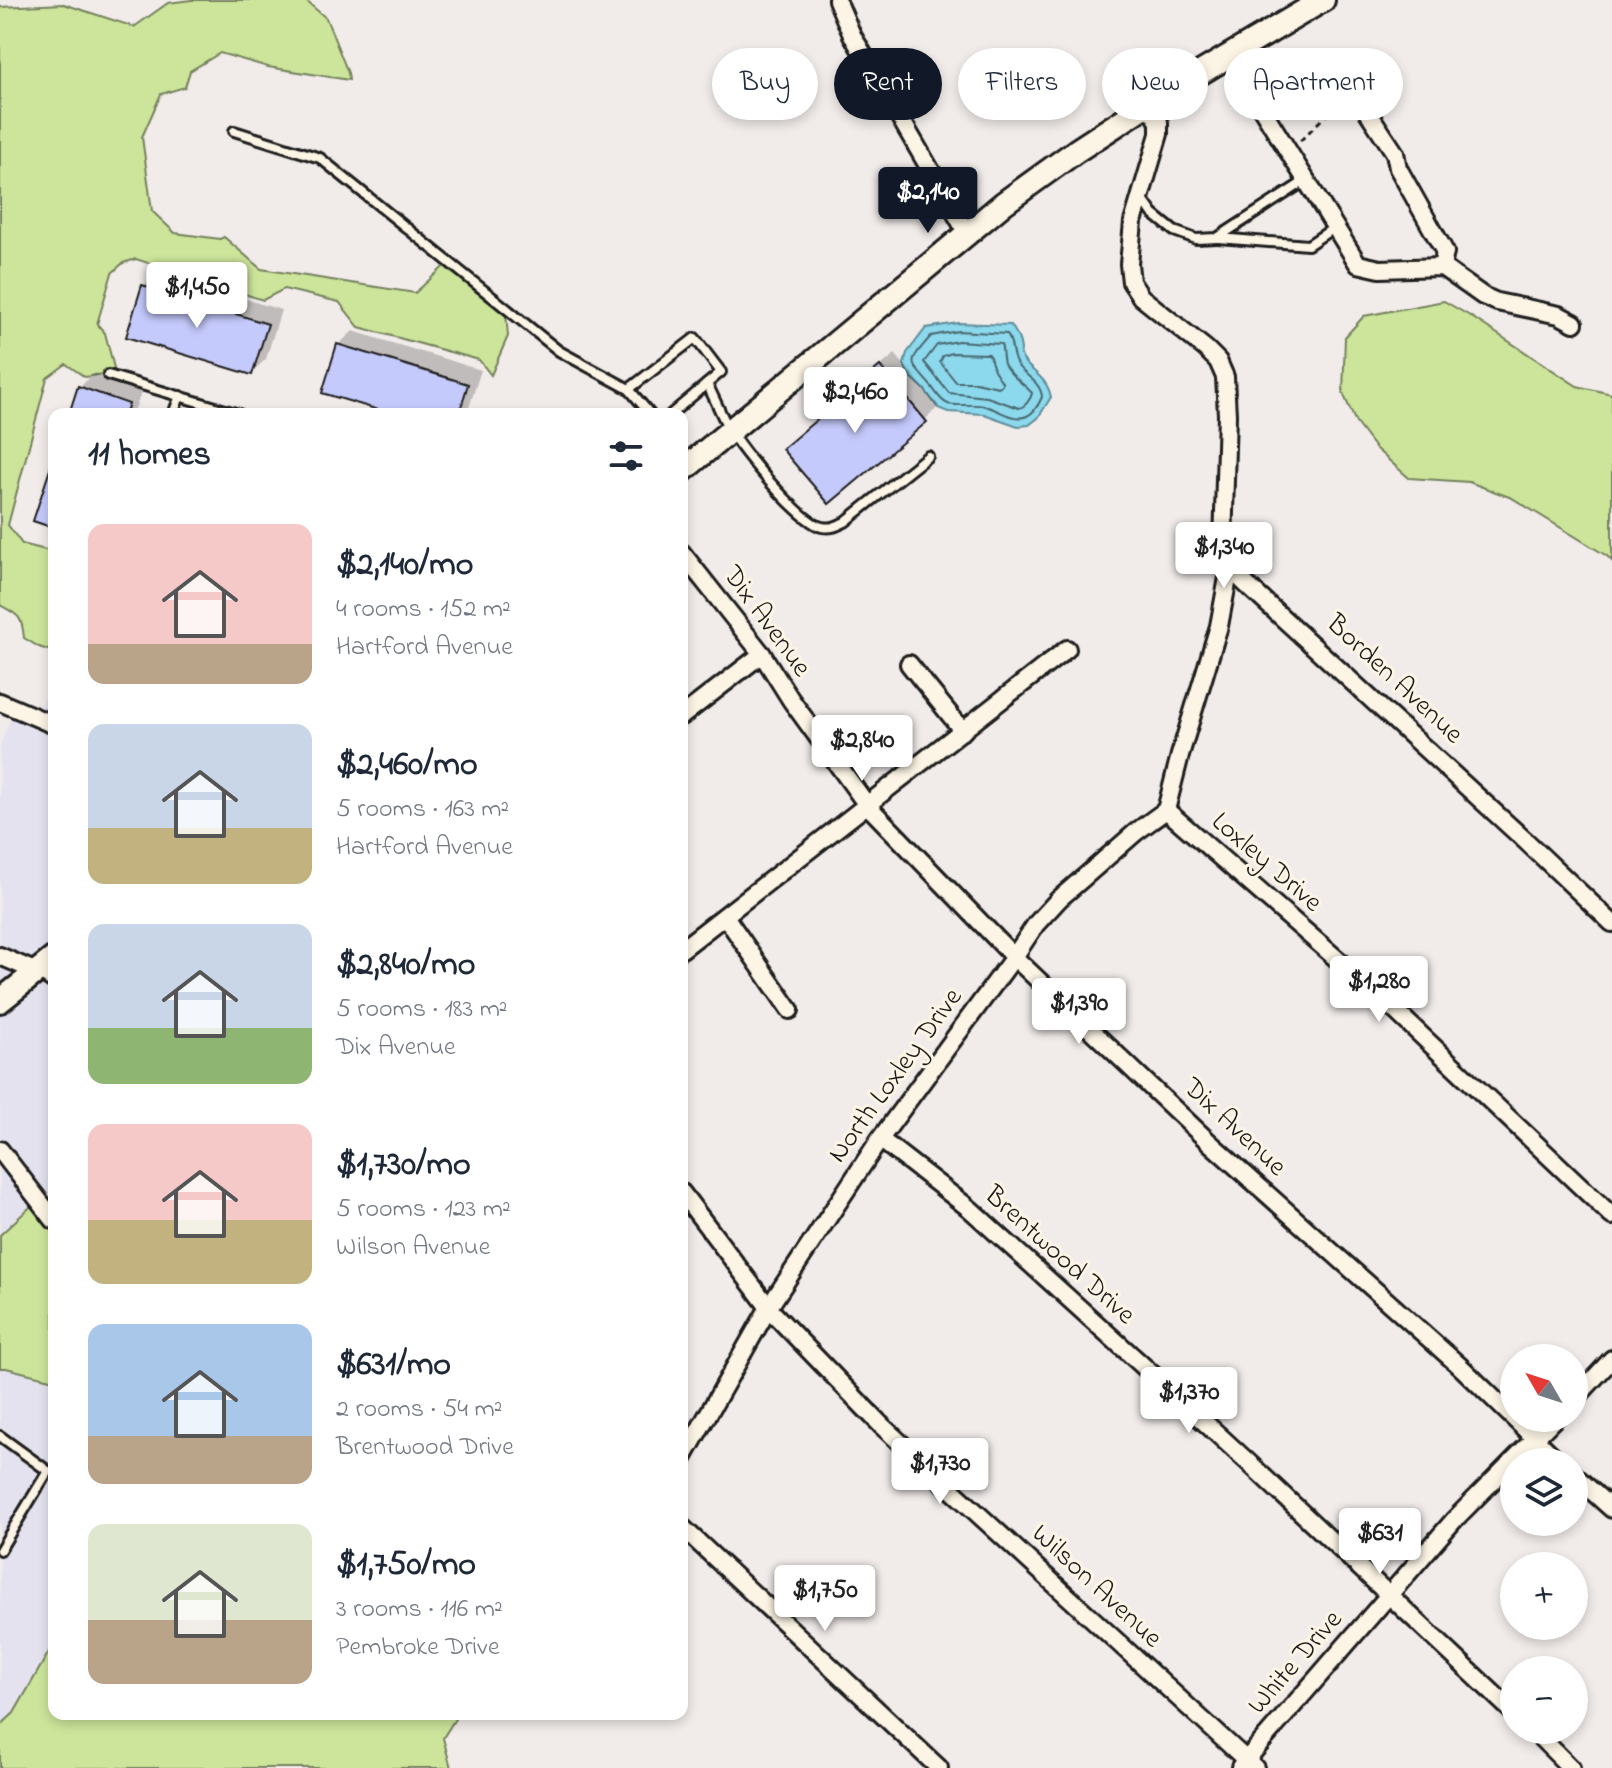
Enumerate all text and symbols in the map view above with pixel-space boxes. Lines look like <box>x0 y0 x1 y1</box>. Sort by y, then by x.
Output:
chip: Buy <box>712 48 818 120</box>
chip: Rent <box>834 48 942 120</box>
chip: Filters <box>958 48 1086 120</box>
chip: New <box>1102 48 1208 120</box>
chip: Apartment <box>1224 48 1403 120</box>
pin: $2,140 <box>863 167 993 235</box>
text: $2,140 <box>896 174 960 212</box>
pin: $1,450 <box>132 262 262 330</box>
text: $1,450 <box>164 269 230 307</box>
pin: $2,460 <box>790 367 920 435</box>
text: $2,460 <box>822 374 888 412</box>
text: 11 homes <box>88 431 211 481</box>
icon: filters <box>604 434 648 478</box>
pin: $1,340 <box>1159 522 1289 590</box>
text: $1,340 <box>1193 529 1255 567</box>
text: $2,140/mo <box>336 541 473 591</box>
icon: home <box>152 556 248 652</box>
street label: Dix Avenue <box>711 557 821 687</box>
text: 4 rooms · 152 m² <box>336 591 511 629</box>
street label: Borden Avenue <box>1315 605 1472 755</box>
text: Hartford Avenue <box>336 629 513 667</box>
pin: $2,840 <box>797 715 927 783</box>
text: $2,840 <box>830 722 894 760</box>
text: $2,460/mo <box>336 741 478 791</box>
icon: home <box>152 756 248 852</box>
text: 5 rooms · 163 m² <box>336 791 509 829</box>
street label: Loxley Drive <box>1201 803 1331 923</box>
text: Hartford Avenue <box>336 829 513 867</box>
text: $2,840/mo <box>336 941 475 991</box>
icon: home <box>152 956 248 1052</box>
pin: $1,280 <box>1314 956 1444 1024</box>
text: $1,280 <box>1348 963 1410 1001</box>
pin: $1,390 <box>1014 978 1144 1046</box>
street label: North Loxley Drive <box>818 980 974 1172</box>
text: $1,390 <box>1050 985 1108 1023</box>
text: 5 rooms · 183 m² <box>336 991 508 1029</box>
text: Dix Avenue <box>336 1029 456 1067</box>
street label: Dix Avenue <box>1172 1068 1295 1187</box>
text: $1,730/mo <box>336 1141 471 1191</box>
icon: home <box>152 1156 248 1252</box>
street label: Brentwood Drive <box>973 1176 1144 1336</box>
text: 5 rooms · 123 m² <box>336 1191 511 1229</box>
text: Wilson Avenue <box>336 1229 490 1267</box>
text: $631/mo <box>336 1341 451 1391</box>
north arrow <box>1500 1344 1588 1432</box>
map controls <box>1500 1344 1588 1744</box>
icon: home <box>152 1356 248 1452</box>
pin: $1,370 <box>1124 1367 1254 1435</box>
text: $1,370 <box>1158 1374 1220 1412</box>
text: 2 rooms · 54 m² <box>336 1391 502 1429</box>
text: Brentwood Drive <box>336 1429 514 1467</box>
pin: $1,730 <box>875 1438 1005 1506</box>
text: $1,730 <box>909 1445 971 1483</box>
button: layers <box>1500 1448 1588 1536</box>
pin: $631 <box>1333 1508 1427 1576</box>
street label: Wilson Avenue <box>1021 1515 1171 1659</box>
text: $631 <box>1357 1515 1403 1553</box>
text: $1,750/mo <box>336 1541 476 1591</box>
button: + <box>1500 1552 1588 1640</box>
icon: home <box>152 1556 248 1652</box>
pin: $1,750 <box>760 1565 890 1633</box>
text: $1,750 <box>792 1572 858 1610</box>
text: 3 rooms · 116 m² <box>336 1591 503 1629</box>
street label: White Drive <box>1239 1601 1354 1725</box>
text: Pembroke Drive <box>336 1629 500 1667</box>
button: − <box>1500 1656 1588 1744</box>

